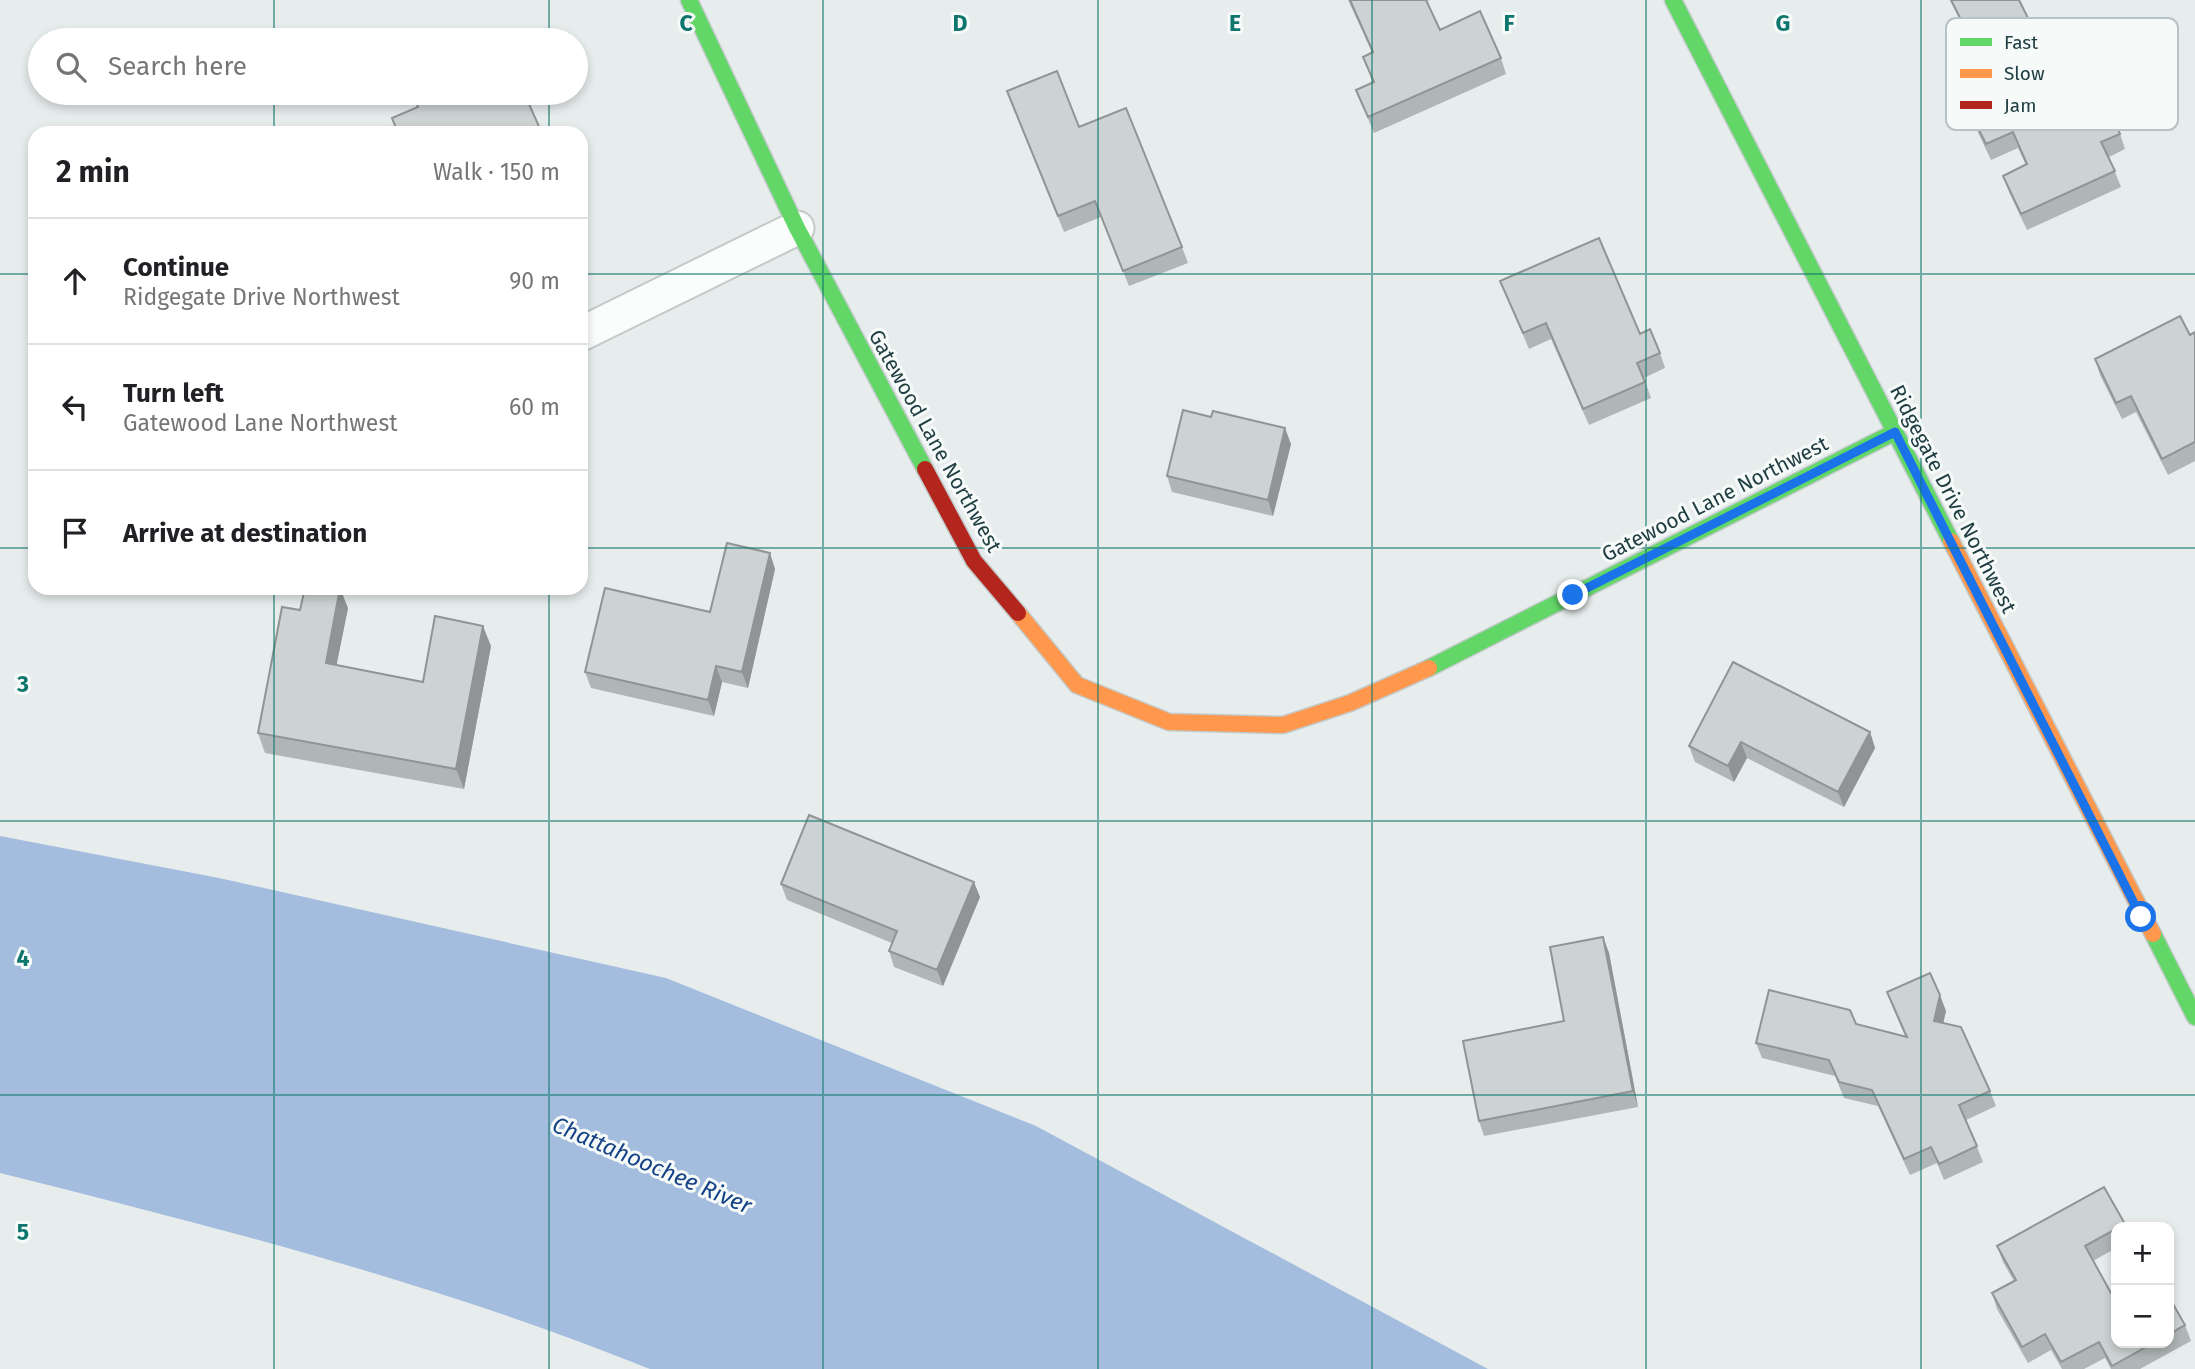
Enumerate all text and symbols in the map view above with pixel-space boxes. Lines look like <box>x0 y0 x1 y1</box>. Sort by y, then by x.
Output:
text: C <box>679 9 693 37</box>
text: D <box>953 9 968 37</box>
text: E <box>1229 9 1241 37</box>
text: F <box>1503 9 1515 37</box>
text: G <box>1776 9 1790 37</box>
legend <box>1946 18 2178 130</box>
search box <box>28 28 588 105</box>
text: Fast <box>2004 31 2038 54</box>
icon: search <box>52 48 90 86</box>
text: Search here <box>108 51 247 82</box>
text: Slow <box>2004 62 2045 85</box>
text: Jam <box>2004 94 2036 117</box>
text: 2 min <box>56 154 130 190</box>
text: Walk · 150 m <box>433 158 560 186</box>
text: Continue <box>123 252 229 283</box>
icon: ahead <box>56 262 94 300</box>
text: 90 m <box>509 267 560 295</box>
text: Ridgegate Drive Northwest <box>123 283 400 311</box>
street label: Gatewood Lane Northwest <box>863 325 1007 557</box>
text: Turn left <box>123 378 224 409</box>
street label: Ridgegate Drive Northwest <box>1884 381 2022 618</box>
icon: left <box>56 388 94 426</box>
text: 60 m <box>509 393 560 421</box>
text: Gatewood Lane Northwest <box>123 409 397 437</box>
street label: Gatewood Lane Northwest <box>1597 430 1833 567</box>
icon: arrive <box>56 514 94 552</box>
text: Arrive at destination <box>123 518 367 549</box>
route end <box>1557 579 1588 610</box>
text: 3 <box>16 670 29 698</box>
route start <box>2125 901 2156 932</box>
text: 4 <box>17 944 30 972</box>
water label: Chattahoochee River <box>548 1110 757 1220</box>
text: 5 <box>17 1218 29 1246</box>
map controls <box>2111 1222 2174 1348</box>
button: + <box>2111 1222 2174 1285</box>
button: − <box>2111 1285 2174 1348</box>

